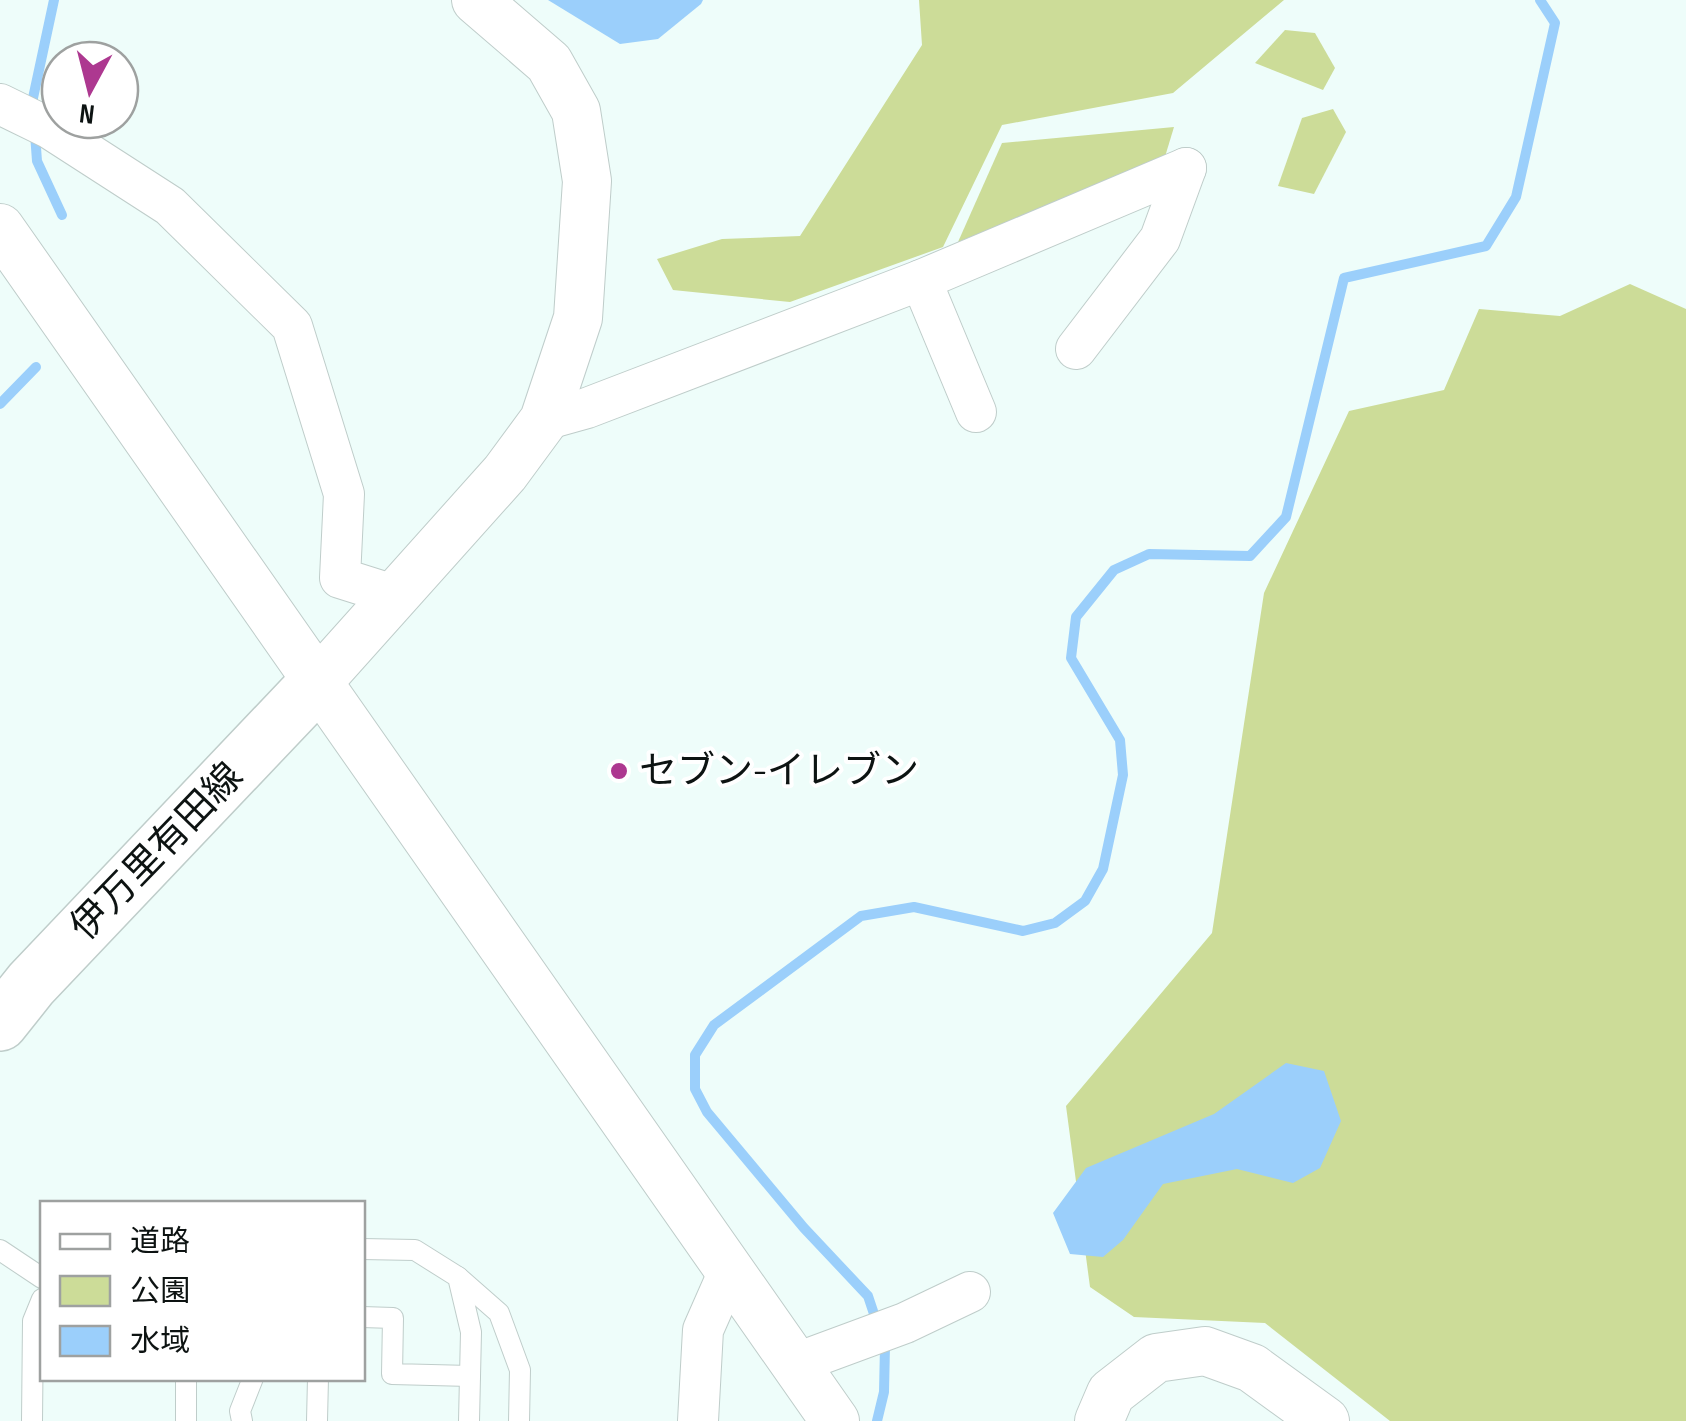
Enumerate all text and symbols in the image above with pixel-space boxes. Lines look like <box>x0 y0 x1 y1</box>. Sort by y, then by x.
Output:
north arrow <box>40 40 140 140</box>
text: N <box>78 96 97 131</box>
place label: セブン-イレブン <box>639 749 919 794</box>
street label: 伊万里有田線 <box>62 754 252 950</box>
marker: セブン-イレブン <box>608 760 630 782</box>
legend <box>40 1201 365 1381</box>
text: 道路 <box>130 1224 190 1260</box>
text: 公園 <box>130 1274 190 1310</box>
text: 水域 <box>130 1324 190 1360</box>

